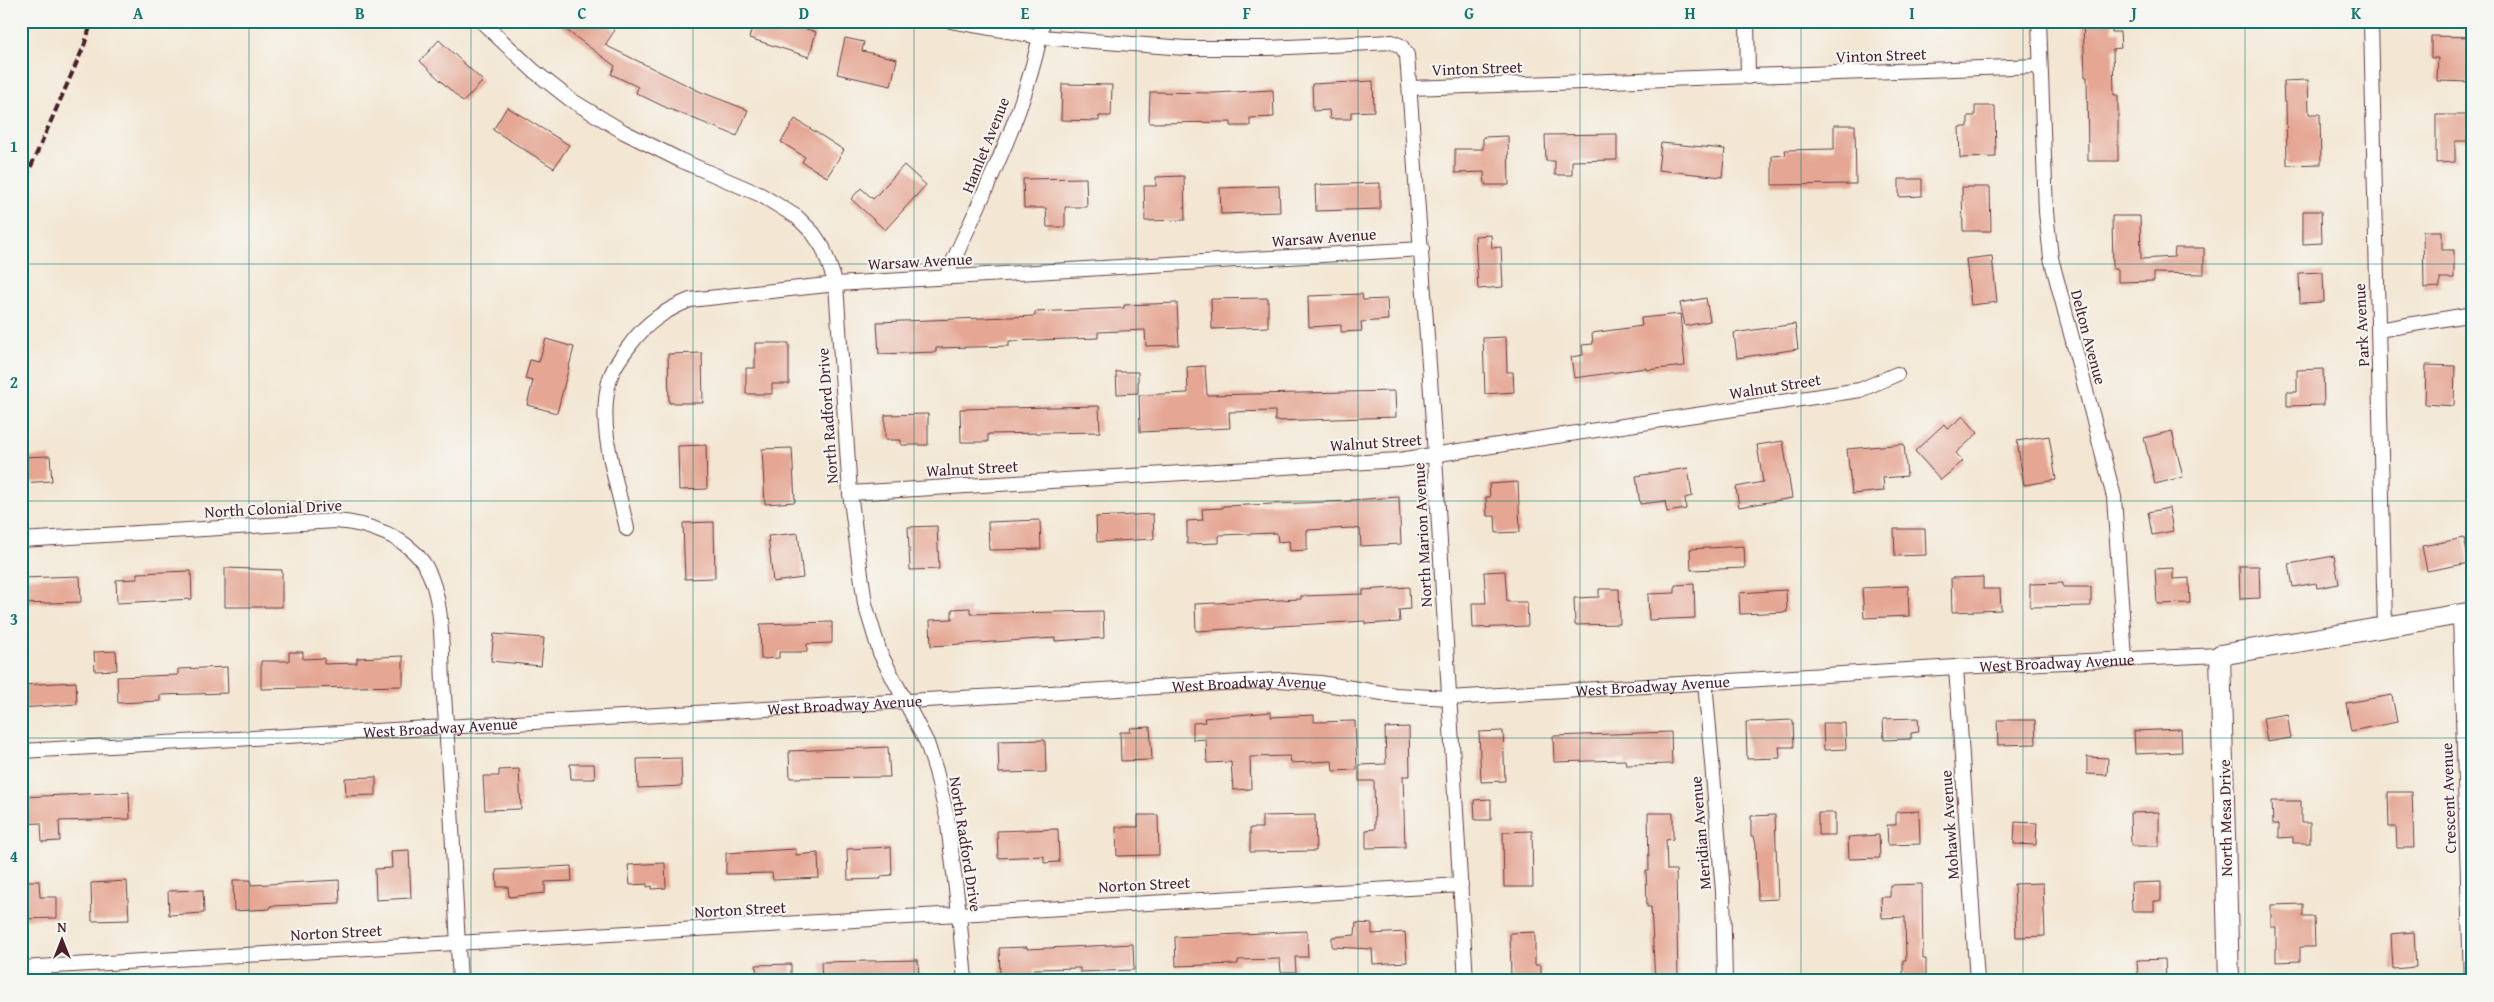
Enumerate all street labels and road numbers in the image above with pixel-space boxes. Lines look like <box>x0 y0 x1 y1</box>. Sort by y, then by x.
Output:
street label: Vinton Street <box>1835 41 1927 69</box>
street label: Vinton Street <box>1431 54 1523 82</box>
street label: Hamlet Avenue <box>955 93 1015 197</box>
street label: Warsaw Avenue <box>1271 221 1377 253</box>
street label: Warsaw Avenue <box>867 246 973 276</box>
street label: Park Avenue <box>2347 283 2375 367</box>
street label: Delton Avenue <box>2065 287 2113 387</box>
street label: North Radford Drive <box>810 347 844 485</box>
street label: Walnut Street <box>1728 367 1823 405</box>
street label: Walnut Street <box>1329 427 1423 457</box>
street label: Walnut Street <box>925 454 1019 482</box>
street label: North Marion Avenue <box>1406 462 1438 608</box>
street label: North Colonial Drive <box>204 492 342 524</box>
street label: West Broadway Avenue <box>1979 647 2135 678</box>
street label: West Broadway Avenue <box>1171 668 1328 698</box>
street label: West Broadway Avenue <box>1574 669 1731 702</box>
street label: West Broadway Avenue <box>767 688 923 721</box>
street label: West Broadway Avenue <box>362 711 518 744</box>
street label: Crescent Avenue <box>2434 742 2462 854</box>
street label: North Mesa Drive <box>2212 759 2238 877</box>
street label: Mohawk Avenue <box>1933 769 1965 881</box>
street label: North Radford Drive <box>943 775 989 913</box>
street label: Meridian Avenue <box>1683 775 1717 891</box>
street label: Norton Street <box>1097 870 1191 898</box>
street label: Norton Street <box>693 895 787 923</box>
street label: Norton Street <box>289 918 383 946</box>

